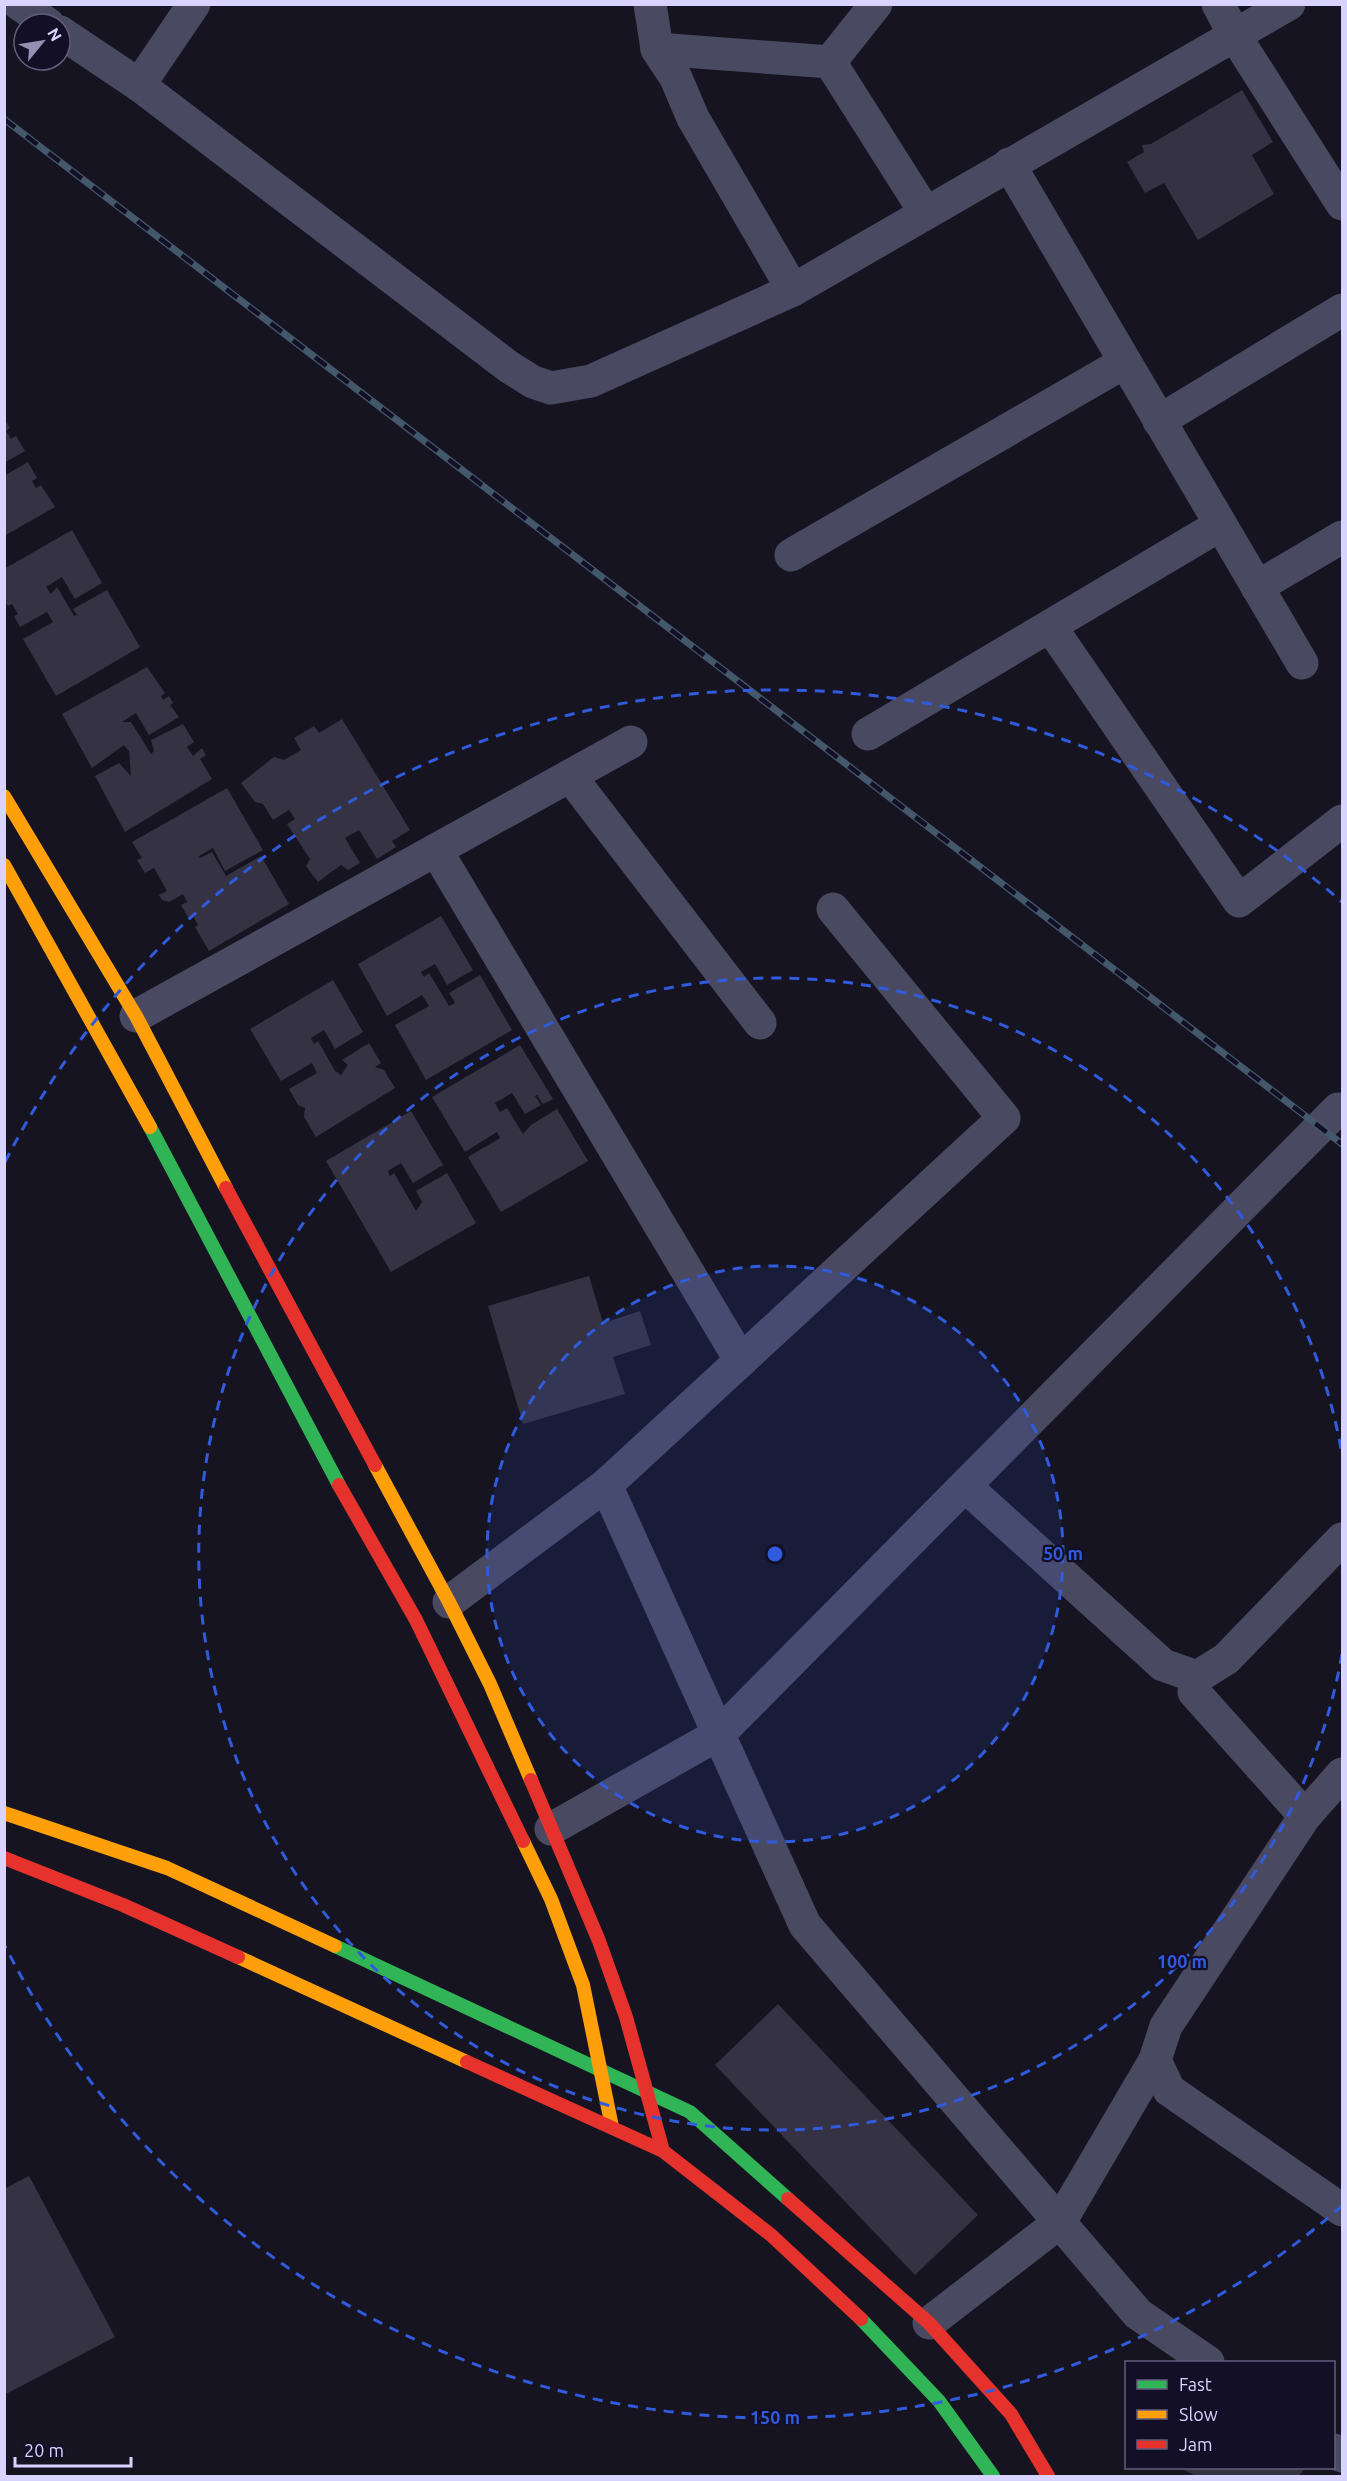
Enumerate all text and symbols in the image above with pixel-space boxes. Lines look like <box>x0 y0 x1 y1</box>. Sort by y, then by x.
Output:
north arrow <box>12 12 72 72</box>
text: N <box>44 25 66 44</box>
text: 50 m <box>1043 1543 1083 1563</box>
centre of rings <box>765 1544 785 1564</box>
text: 100 m <box>1157 1951 1207 1971</box>
legend <box>1125 2361 1335 2469</box>
text: Fast <box>1179 2374 1212 2394</box>
text: Slow <box>1179 2404 1218 2424</box>
text: 150 m <box>750 2407 800 2427</box>
scale bar <box>15 2430 130 2468</box>
text: Jam <box>1179 2434 1213 2454</box>
text: 20 m <box>24 2440 64 2460</box>

